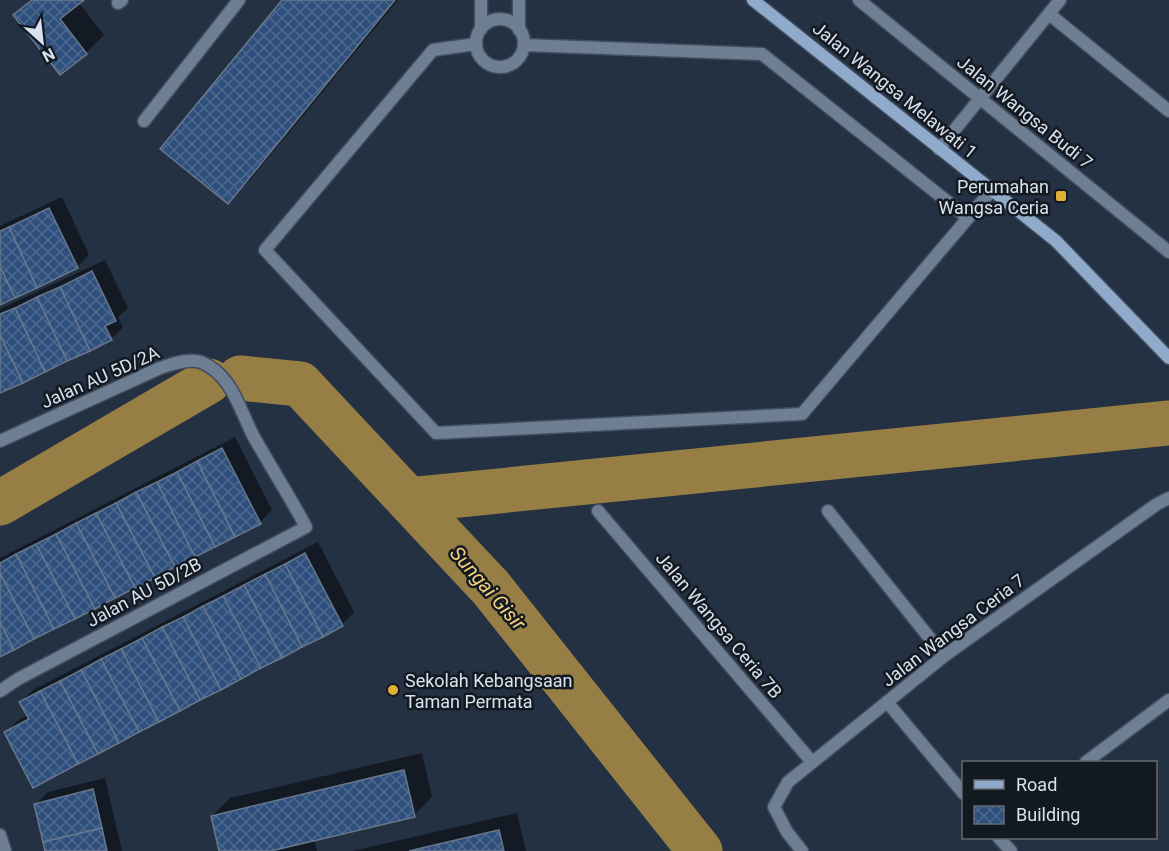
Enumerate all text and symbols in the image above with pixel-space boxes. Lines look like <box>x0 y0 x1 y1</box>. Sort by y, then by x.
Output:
north arrow <box>12 12 72 72</box>
street label: Jalan Wangsa Melawati 1 <box>809 17 981 163</box>
text: N <box>39 44 58 66</box>
street label: Jalan Wangsa Budi 7 <box>953 51 1097 173</box>
place label: Perumahan Wangsa Ceria <box>938 176 1049 218</box>
marker: Perumahan Wangsa Ceria <box>1054 189 1068 203</box>
street label: Jalan AU 5D/2A <box>38 341 163 412</box>
water label: Sungai Gisir <box>445 541 532 636</box>
street label: Jalan Wangsa Ceria 7B <box>652 548 786 702</box>
street label: Jalan AU 5D/2B <box>83 553 205 631</box>
street label: Jalan Wangsa Ceria 7 <box>877 569 1029 691</box>
place label: Sekolah Kebangsaan Taman Permata <box>405 670 573 712</box>
marker: Sekolah Kebangsaan Taman Permata <box>386 683 400 697</box>
legend <box>962 761 1157 839</box>
text: Road <box>1016 774 1057 795</box>
text: Building <box>1016 804 1080 825</box>

